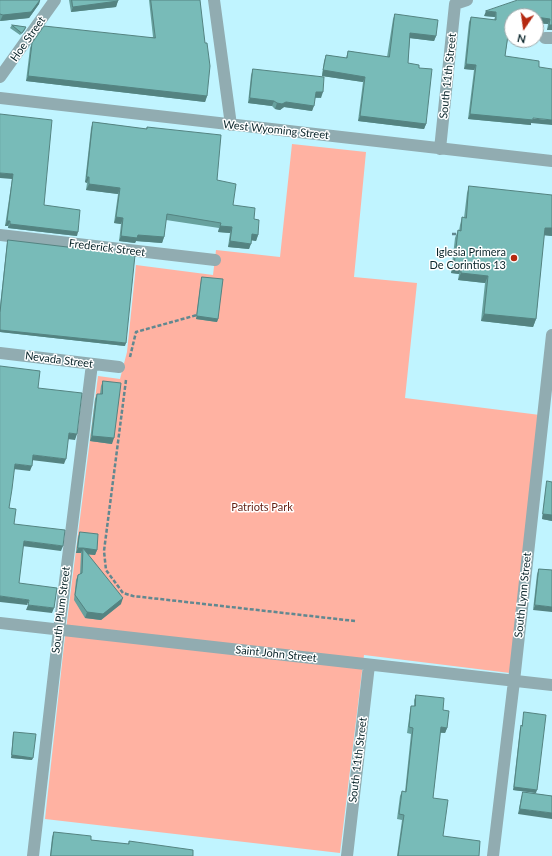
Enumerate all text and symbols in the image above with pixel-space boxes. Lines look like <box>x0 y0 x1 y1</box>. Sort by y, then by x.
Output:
north arrow <box>504 8 544 48</box>
street label: Hoe Street <box>8 14 48 64</box>
text: N <box>516 32 527 46</box>
street label: South 11th Street <box>437 33 459 119</box>
street label: West Wyoming Street <box>222 118 330 142</box>
street label: Frederick Street <box>68 237 146 259</box>
place label: Iglesia Primera De Corintios 13 <box>430 245 506 271</box>
marker: Iglesia Primera De Corintios 13 <box>509 253 519 263</box>
street label: Nevada Street <box>24 349 94 371</box>
park label: Patriots Park <box>231 500 293 514</box>
street label: South Lynn Street <box>512 552 534 638</box>
street label: South Plum Street <box>49 566 73 654</box>
street label: Saint John Street <box>235 643 317 665</box>
street label: South 11th Street <box>346 717 370 803</box>

